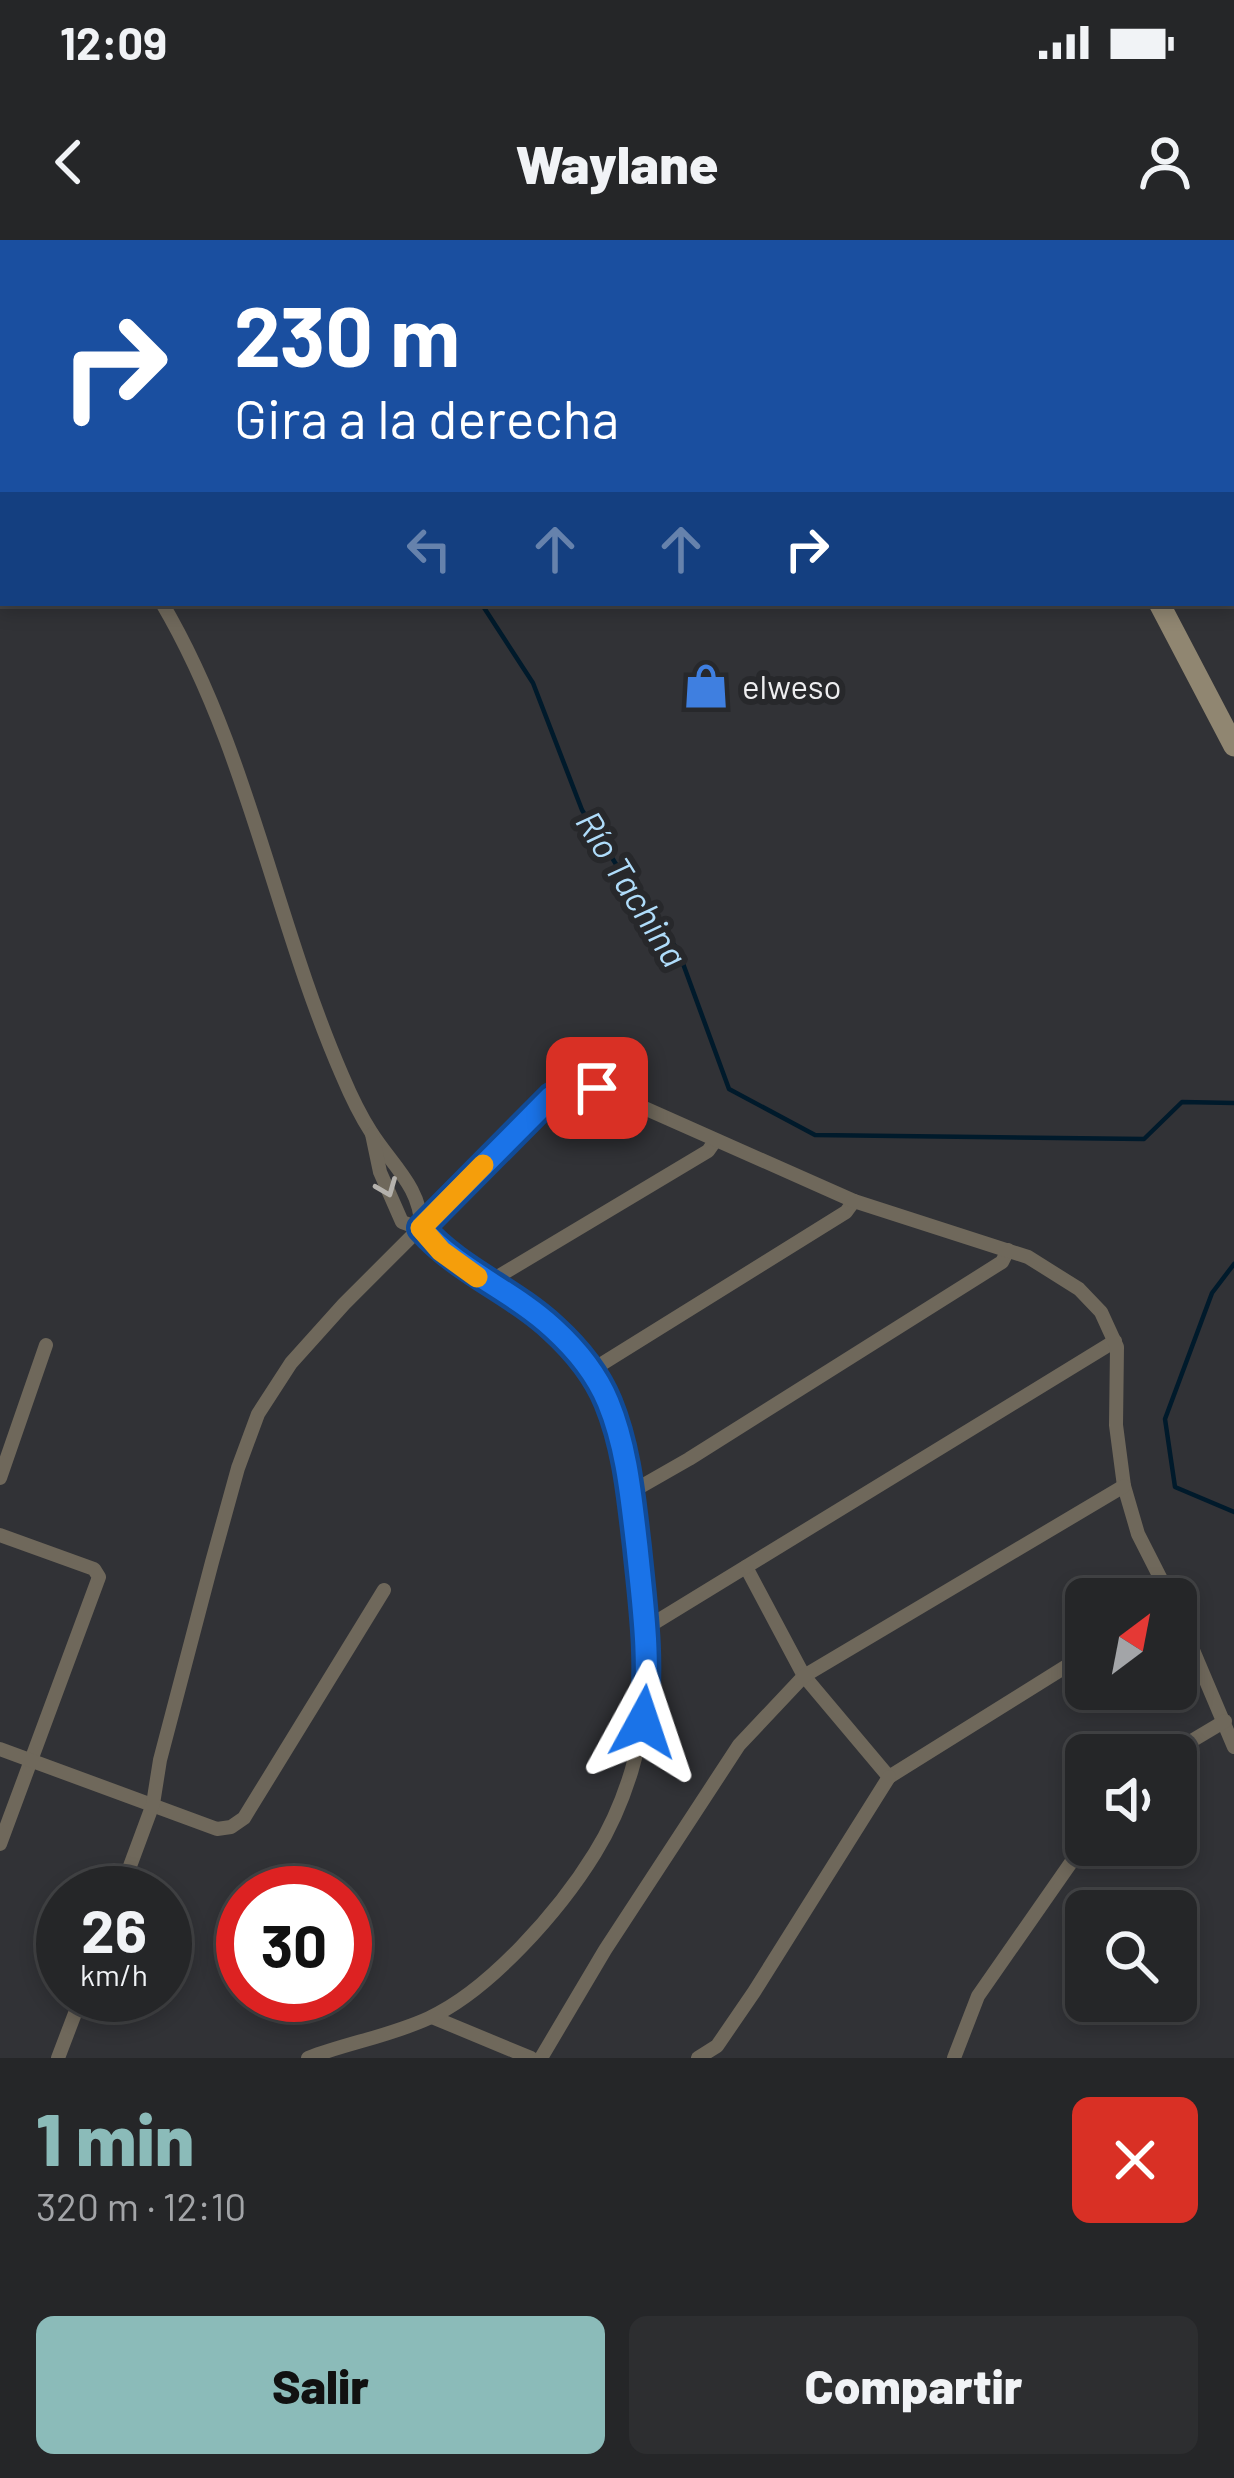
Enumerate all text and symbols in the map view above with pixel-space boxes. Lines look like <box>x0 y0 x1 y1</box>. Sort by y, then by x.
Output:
text: 12:09 <box>60 15 167 69</box>
icon: back <box>36 129 102 195</box>
icon: person <box>1132 129 1198 195</box>
text: Waylane <box>516 130 719 195</box>
text: 230 m <box>234 283 460 384</box>
icon: right <box>36 288 192 444</box>
text: Gira a la derecha <box>234 385 619 450</box>
icon: left <box>396 516 462 582</box>
icon: ahead <box>522 516 588 582</box>
icon: ahead <box>648 516 714 582</box>
icon: right <box>774 516 840 582</box>
shop icon: elweso <box>681 661 731 711</box>
place label: elweso <box>742 666 842 706</box>
water label: Río Tachina <box>568 802 698 974</box>
pin <box>546 1037 648 1139</box>
icon: arrive <box>564 1055 630 1121</box>
one-way arrow <box>373 1177 397 1198</box>
north arrow <box>1065 1578 1197 1710</box>
map controls <box>1065 1578 1197 2022</box>
position arrow <box>580 1659 706 1785</box>
button: sound <box>1065 1734 1197 1866</box>
speed limit sign: 30 <box>216 1866 372 2022</box>
button: search <box>1065 1890 1197 2022</box>
text: 26 <box>81 1893 147 1965</box>
text: km/h <box>80 1956 148 1992</box>
text: 1 min <box>36 2094 194 2180</box>
button: close <box>1072 2097 1198 2223</box>
text: 320 m · 12:10 <box>36 2182 246 2229</box>
button: Salir <box>36 2316 605 2454</box>
button: Compartir <box>629 2316 1198 2454</box>

